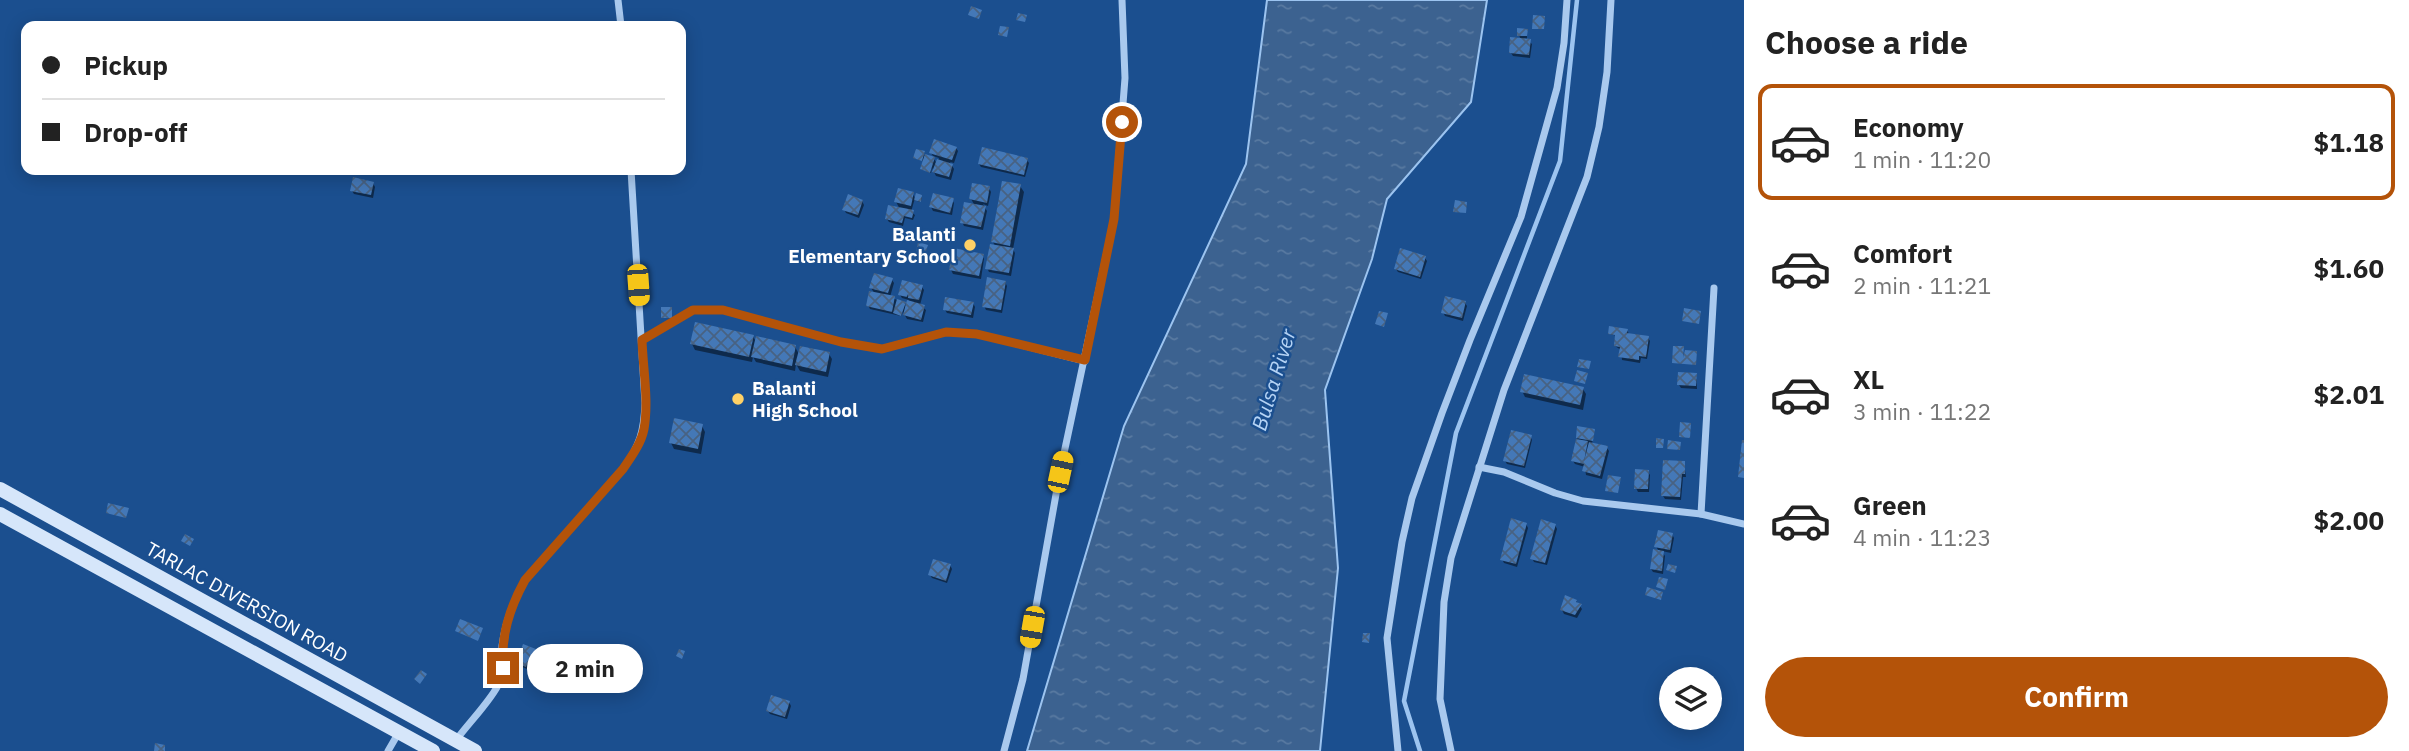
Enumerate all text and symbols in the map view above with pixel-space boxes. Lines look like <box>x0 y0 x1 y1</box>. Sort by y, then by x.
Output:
text: Choose a ride <box>1765 21 1968 63</box>
text: Pickup <box>84 48 168 82</box>
route start <box>1106 106 1138 138</box>
text: Economy <box>1853 110 1964 144</box>
icon: car <box>1769 111 1832 174</box>
text: Drop-off <box>84 115 187 149</box>
text: $1.18 <box>2314 125 2384 159</box>
text: 1 min · 11:20 <box>1853 144 1991 174</box>
place label: Balanti Elementary School <box>788 222 956 268</box>
text: Comfort <box>1853 236 1952 270</box>
marker: Balanti Elementary School <box>962 237 978 253</box>
icon: car <box>1769 237 1832 300</box>
text: $1.60 <box>2314 251 2384 285</box>
car <box>627 263 650 307</box>
text: 2 min · 11:21 <box>1853 270 1991 300</box>
water label: Bulsa River <box>1244 324 1302 434</box>
text: XL <box>1853 362 1884 396</box>
icon: car <box>1769 363 1832 426</box>
place label: Balanti High School <box>752 376 858 422</box>
text: $2.01 <box>2314 377 2384 411</box>
marker: Balanti High School <box>730 391 746 407</box>
text: 3 min · 11:22 <box>1853 396 1991 426</box>
car <box>1046 449 1075 495</box>
text: Green <box>1853 488 1927 522</box>
icon: car <box>1769 489 1832 552</box>
text: $2.00 <box>2314 503 2384 537</box>
text: 4 min · 11:23 <box>1853 522 1991 552</box>
street label: TARLAC DIVERSION ROAD <box>142 536 352 668</box>
car <box>1019 604 1046 650</box>
callout: 2 min <box>528 644 643 692</box>
route end <box>487 652 519 684</box>
text: 2 min <box>555 653 615 683</box>
button: Confirm <box>1765 657 2388 737</box>
map controls <box>1659 667 1722 730</box>
button: layers <box>1659 667 1722 730</box>

